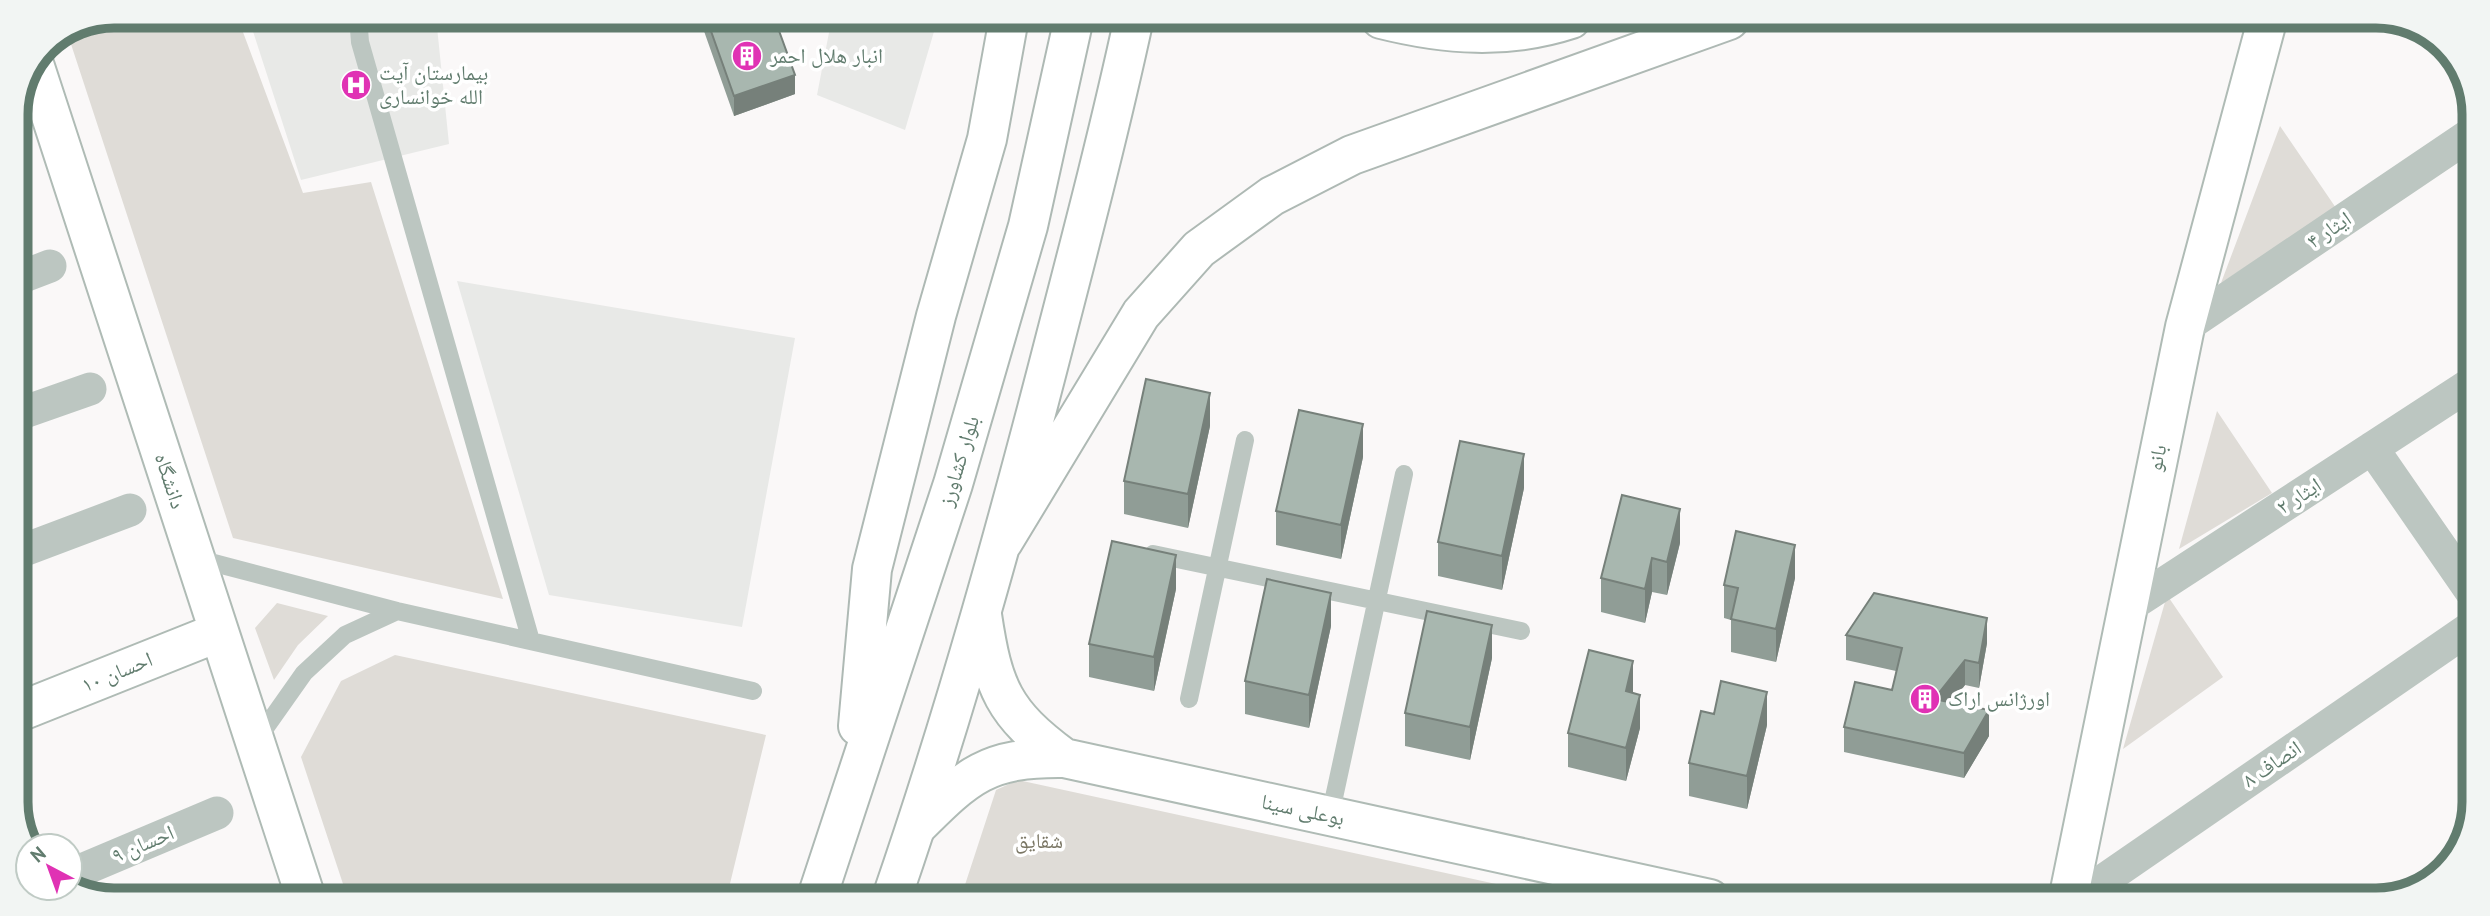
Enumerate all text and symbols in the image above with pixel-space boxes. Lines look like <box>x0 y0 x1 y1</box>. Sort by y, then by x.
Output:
building icon: انبار هلال احمر <box>730 39 764 73</box>
place label: انبار هلال احمر <box>769 42 883 69</box>
place label: بیمارستان آیت الله خوانساری <box>379 59 488 110</box>
hospital icon: بیمارستان آیت الله خوانساری <box>339 68 373 102</box>
street label: ایثار ۴ <box>2301 205 2356 254</box>
street label: بلوار کشاورز <box>932 412 985 510</box>
street label: بانو <box>2141 442 2172 474</box>
street label: دانشگاه <box>149 450 192 512</box>
street label: ایثار ۲ <box>2271 471 2326 520</box>
street label: احسان ۱۰ <box>77 645 156 698</box>
building icon: اورژانس اراک <box>1908 682 1942 716</box>
place label: اورژانس اراک <box>1948 685 2050 712</box>
street label: انصاف ۸ <box>2237 734 2306 793</box>
street label: بوعلی سینا <box>1259 788 1347 831</box>
street label: احسان ۹ <box>108 818 178 869</box>
park label: شقایق <box>1015 827 1063 854</box>
north arrow <box>14 832 84 902</box>
text: N <box>25 841 50 867</box>

